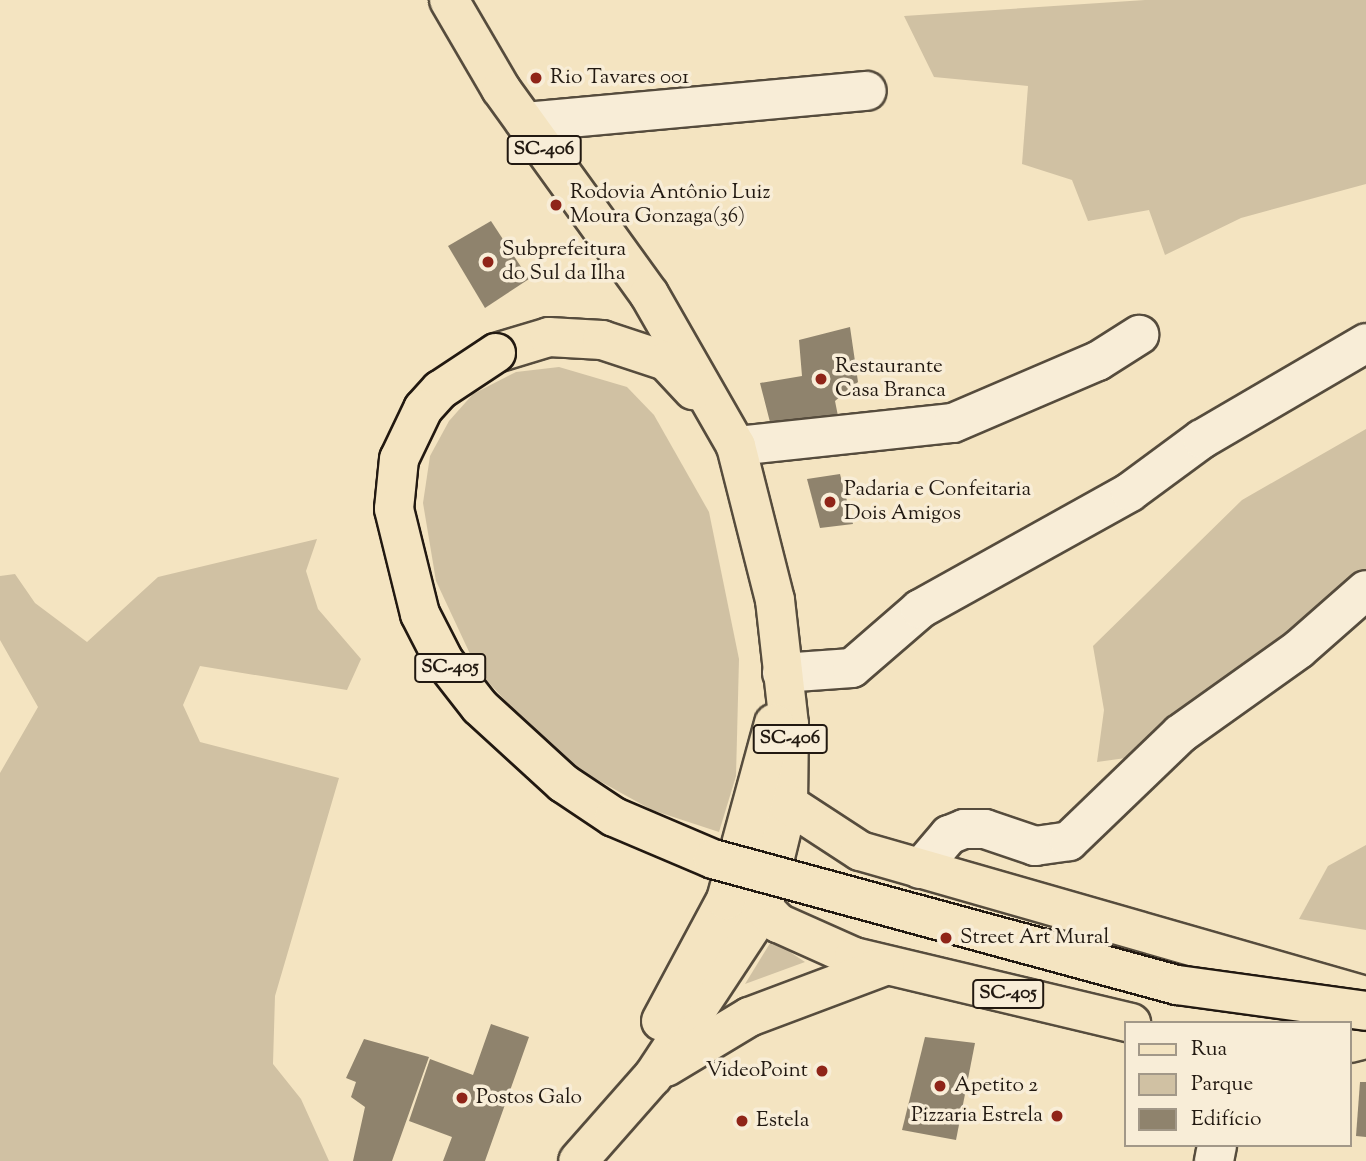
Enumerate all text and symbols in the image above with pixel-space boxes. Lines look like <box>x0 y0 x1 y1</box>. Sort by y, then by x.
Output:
place label: Rio Tavares 001 <box>550 65 689 91</box>
marker: Rio Tavares 001 <box>528 70 544 86</box>
road number: SC-406 <box>505 134 582 166</box>
place label: Rodovia Antônio Luiz Moura Gonzaga(36) <box>570 180 770 230</box>
marker: Rodovia Antônio Luiz Moura Gonzaga(36) <box>548 197 564 213</box>
place label: Subprefeitura do Sul da Ilha <box>502 237 626 287</box>
marker: Subprefeitura do Sul da Ilha <box>480 254 496 270</box>
place label: Restaurante Casa Branca <box>835 354 946 404</box>
marker: Restaurante Casa Branca <box>813 371 829 387</box>
place label: Padaria e Confeitaria Dois Amigos <box>844 477 1031 527</box>
marker: Padaria e Confeitaria Dois Amigos <box>822 494 838 510</box>
road number: SC-405 <box>413 652 487 684</box>
road number: SC-406 <box>752 724 828 754</box>
place label: Street Art Mural <box>960 925 1109 951</box>
marker: Street Art Mural <box>938 930 954 946</box>
road number: SC-405 <box>971 978 1045 1010</box>
legend <box>1124 1021 1352 1147</box>
text: Rua <box>1191 1035 1227 1065</box>
place label: VideoPoint <box>706 1058 808 1084</box>
marker: VideoPoint <box>814 1063 830 1079</box>
text: Parque <box>1191 1070 1253 1100</box>
place label: Apetito 2 <box>954 1073 1038 1099</box>
marker: Apetito 2 <box>932 1078 948 1094</box>
place label: Postos Galo <box>476 1085 582 1111</box>
marker: Postos Galo <box>454 1090 470 1106</box>
place label: Pizzaria Estrela <box>911 1103 1043 1129</box>
text: Edifício <box>1191 1105 1261 1135</box>
place label: Estela <box>756 1108 809 1134</box>
marker: Pizzaria Estrela <box>1049 1108 1065 1124</box>
marker: Estela <box>734 1113 750 1129</box>

